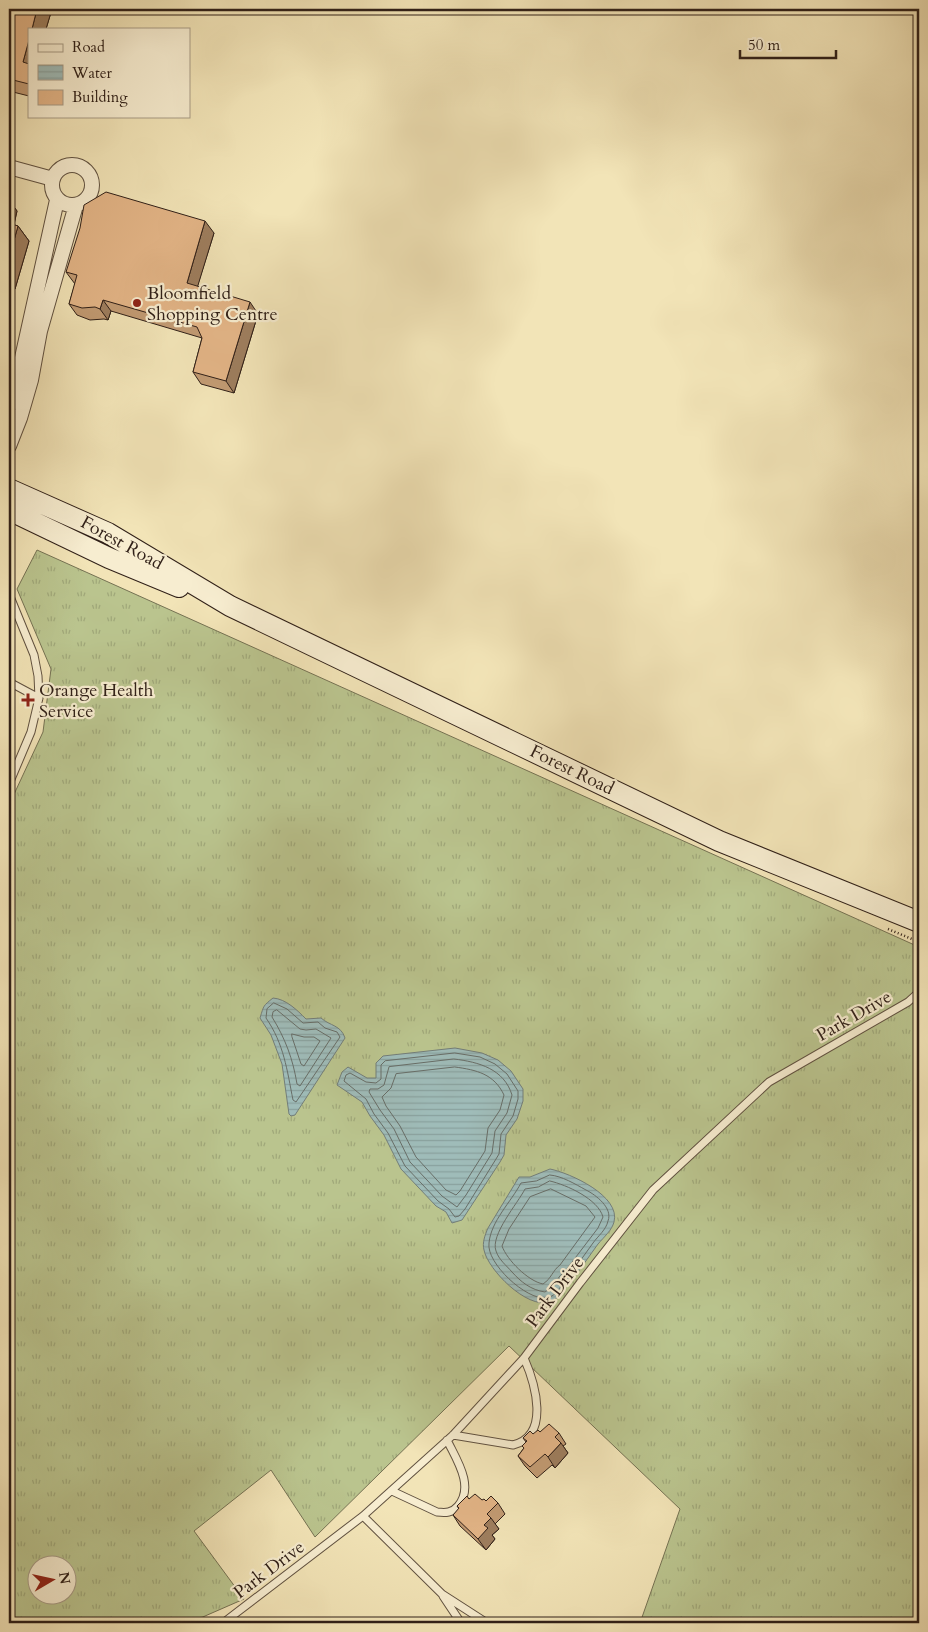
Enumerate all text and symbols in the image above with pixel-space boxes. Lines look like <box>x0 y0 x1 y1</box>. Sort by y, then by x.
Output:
legend <box>28 28 190 118</box>
scale bar <box>740 28 837 60</box>
text: 50 m <box>748 35 780 55</box>
text: Road <box>72 37 105 57</box>
text: Water <box>71 63 113 83</box>
text: Building <box>72 87 128 107</box>
place label: Bloomfield Shopping Centre <box>147 281 278 327</box>
marker: Bloomfield Shopping Centre <box>131 297 143 309</box>
street label: Forest Road <box>76 510 168 576</box>
place label: Orange Health Service <box>39 678 153 724</box>
marker: Orange Health Service <box>21 693 35 707</box>
street label: Forest Road <box>526 739 619 801</box>
street label: Park Drive <box>812 984 896 1048</box>
street label: Park Drive <box>520 1251 590 1333</box>
street label: Park Drive <box>228 1535 310 1605</box>
north arrow <box>28 1554 78 1604</box>
text: N <box>54 1571 75 1586</box>

